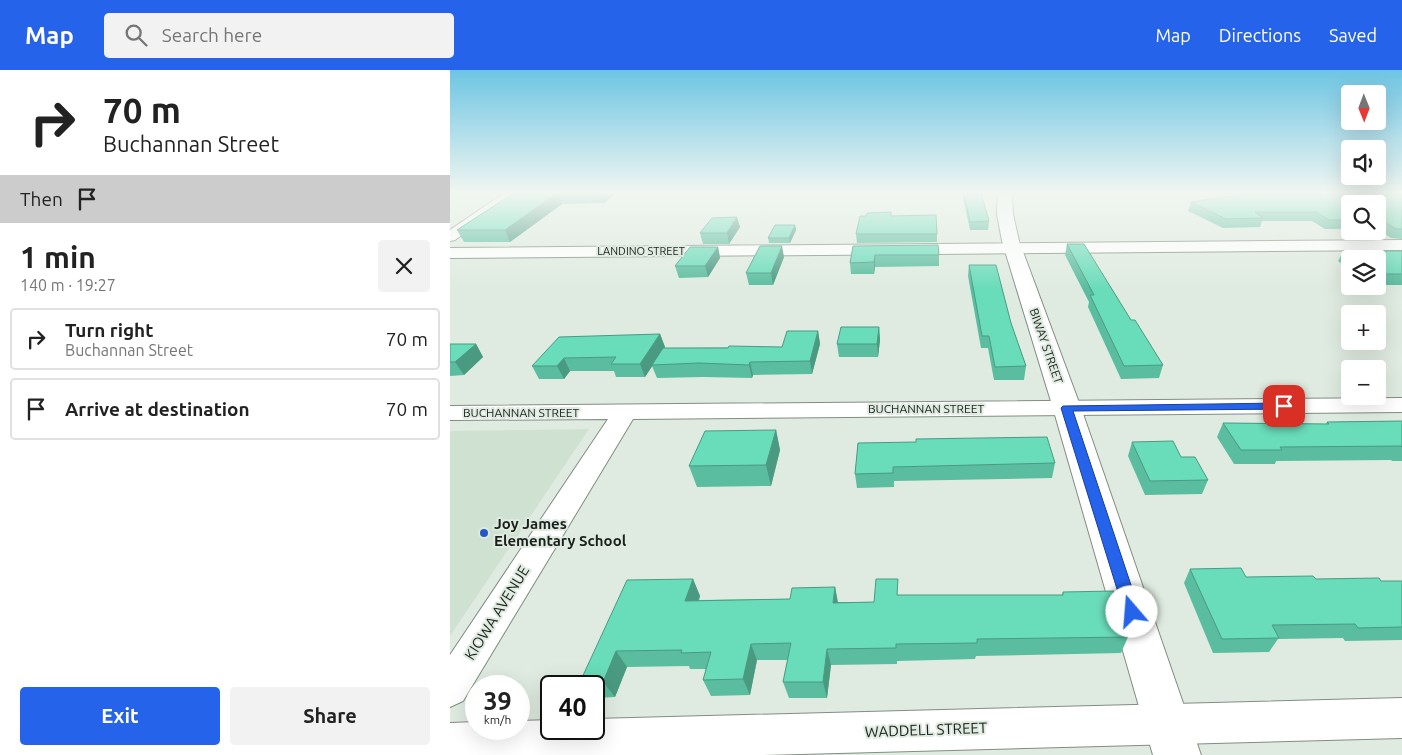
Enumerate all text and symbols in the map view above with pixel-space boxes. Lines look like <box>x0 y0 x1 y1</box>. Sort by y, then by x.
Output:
search box <box>104 13 454 58</box>
icon: search <box>122 21 150 49</box>
text: Map <box>25 22 74 49</box>
text: Search here <box>162 24 262 46</box>
text: Map <box>1155 25 1191 45</box>
text: Directions <box>1219 25 1301 45</box>
text: Saved <box>1329 25 1377 45</box>
north arrow <box>1341 85 1386 130</box>
map controls <box>1341 85 1386 405</box>
icon: right <box>20 90 85 155</box>
text: 70 m <box>103 90 181 130</box>
text: Buchannan Street <box>103 131 279 156</box>
button: sound <box>1341 140 1386 185</box>
icon: arrive <box>73 185 101 213</box>
text: Then <box>20 188 63 210</box>
button: search <box>1341 195 1386 240</box>
text: 1 min <box>20 240 96 274</box>
button: close <box>378 240 430 292</box>
street label: LANDINO STREET <box>597 245 685 257</box>
button: layers <box>1341 250 1386 295</box>
text: 140 m · 19:27 <box>20 276 116 294</box>
button: + <box>1341 305 1386 350</box>
street label: BIWAY STREET <box>1027 306 1066 386</box>
text: Turn right <box>65 319 153 341</box>
icon: right <box>22 325 50 353</box>
text: 70 m <box>386 328 428 350</box>
text: Buchannan Street <box>65 341 193 359</box>
button: − <box>1341 360 1386 405</box>
pin <box>1263 385 1305 427</box>
icon: arrive <box>1270 392 1298 420</box>
icon: arrive <box>22 395 50 423</box>
text: Arrive at destination <box>65 398 250 420</box>
text: 70 m <box>386 398 428 420</box>
street label: BUCHANNAN STREET <box>868 402 984 415</box>
street label: BUCHANNAN STREET <box>463 406 579 419</box>
place label: Joy James Elementary School <box>494 515 627 549</box>
marker: Joy James Elementary School <box>478 527 490 539</box>
street label: KIOWA AVENUE <box>461 563 532 663</box>
position arrow <box>1105 585 1157 637</box>
speed limit sign: 40 <box>540 675 605 740</box>
button: Exit <box>20 687 220 745</box>
button: Share <box>230 687 430 745</box>
text: 39 <box>483 687 512 715</box>
text: km/h <box>484 713 511 726</box>
street label: WADDELL STREET <box>864 719 988 740</box>

